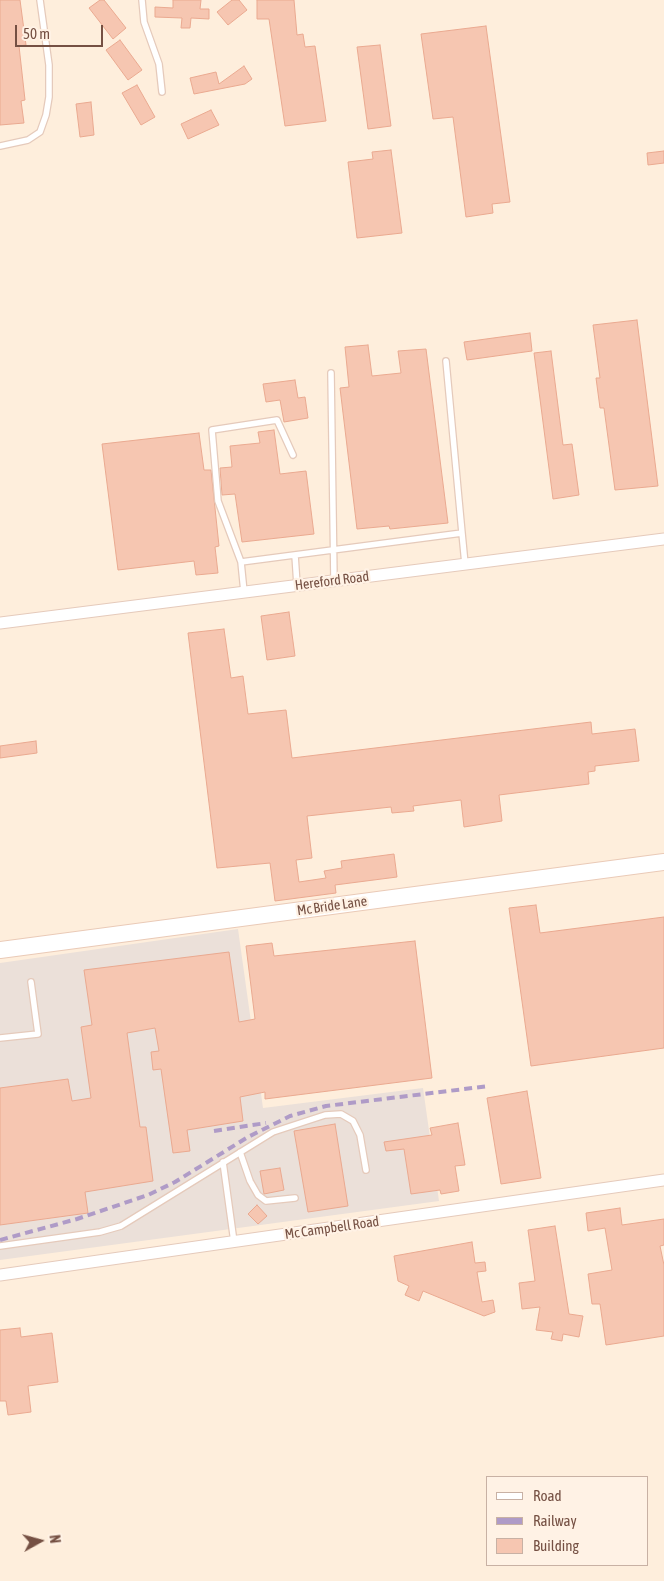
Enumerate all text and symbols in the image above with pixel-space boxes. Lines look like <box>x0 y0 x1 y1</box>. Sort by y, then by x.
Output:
scale bar <box>18 15 105 47</box>
text: 50 m <box>23 25 50 42</box>
street label: Hereford Road <box>294 568 370 594</box>
street label: Mc Bride Lane <box>296 893 368 919</box>
street label: Mc Campbell Road <box>284 1213 380 1243</box>
legend <box>487 1476 649 1566</box>
text: Road <box>533 1487 562 1504</box>
text: Railway <box>533 1512 577 1529</box>
north arrow <box>15 1516 65 1566</box>
text: N <box>46 1534 63 1544</box>
text: Building <box>533 1537 579 1554</box>

